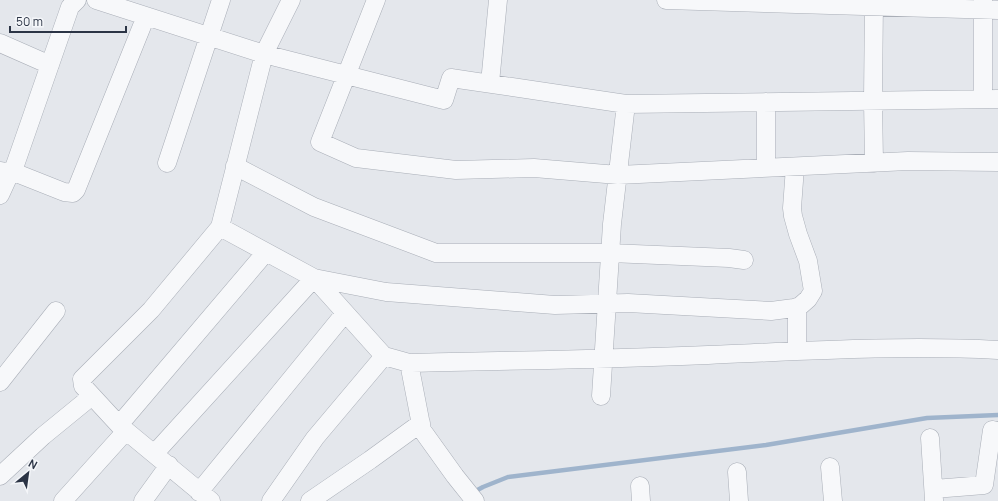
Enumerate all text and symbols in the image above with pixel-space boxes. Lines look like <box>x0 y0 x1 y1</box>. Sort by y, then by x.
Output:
scale bar <box>10 8 126 34</box>
text: 50 m <box>16 13 43 30</box>
north arrow <box>8 453 48 493</box>
text: N <box>26 455 40 472</box>

